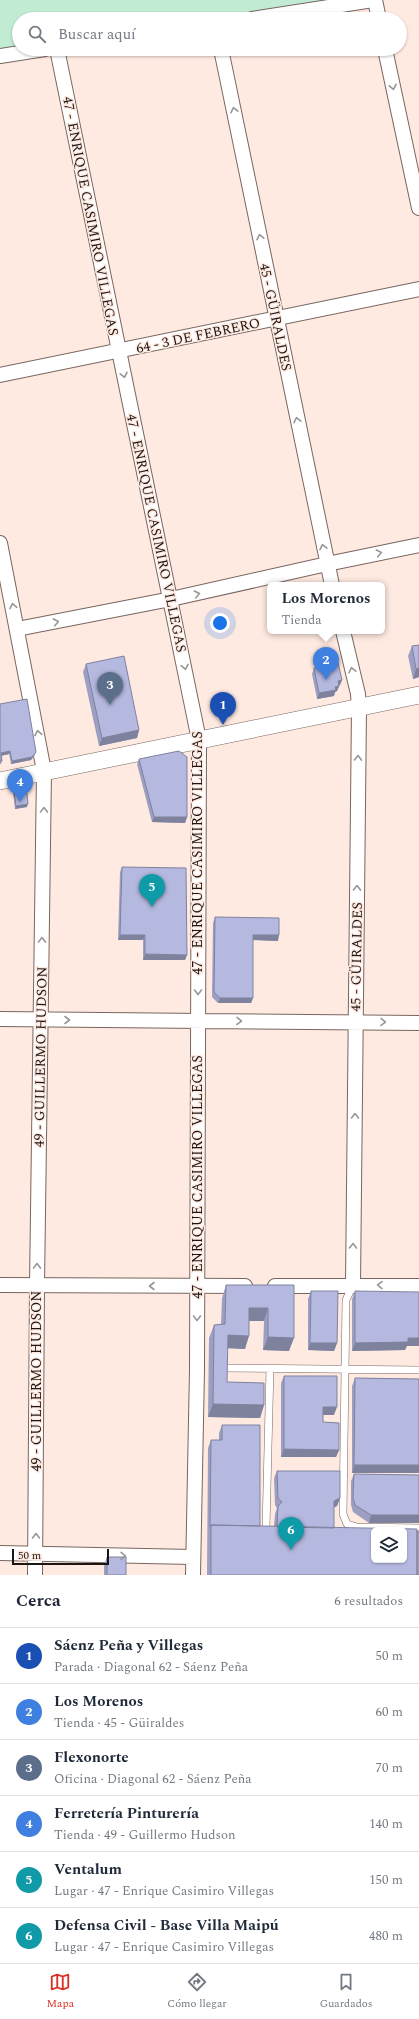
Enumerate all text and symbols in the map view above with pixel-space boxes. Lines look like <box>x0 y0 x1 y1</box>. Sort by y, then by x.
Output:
search box <box>12 12 407 56</box>
icon: search <box>26 23 48 45</box>
text: Buscar aquí <box>58 23 136 46</box>
one-way arrow <box>389 84 397 90</box>
street label: 47 - ENRIQUE CASIMIRO VILLEGAS <box>57 95 124 337</box>
one-way arrow <box>230 107 239 113</box>
one-way arrow <box>256 234 265 240</box>
street label: 45 - GÜIRALDES <box>254 261 297 373</box>
street label: 64 - 3 DE FEBRERO <box>134 312 262 359</box>
one-way arrow <box>119 372 127 378</box>
street label: 47 - ENRIQUE CASIMIRO VILLEGAS <box>121 412 192 654</box>
one-way arrow <box>294 416 302 423</box>
one-way arrow <box>320 544 328 550</box>
one-way arrow <box>375 550 382 558</box>
popup <box>267 582 385 634</box>
text: Los Morenos <box>281 587 371 610</box>
one-way arrow <box>194 590 200 598</box>
one-way arrow <box>9 602 17 609</box>
text: Tienda <box>281 610 322 630</box>
your location <box>210 613 230 633</box>
one-way arrow <box>53 618 59 626</box>
pin: 2 <box>313 647 339 680</box>
one-way arrow <box>180 664 188 670</box>
one-way arrow <box>348 667 357 674</box>
pin: 3 <box>97 672 123 705</box>
pin: 1 <box>210 692 236 725</box>
one-way arrow <box>34 730 42 736</box>
street label: 47 - ENRIQUE CASIMIRO VILLEGAS <box>187 731 208 975</box>
one-way arrow <box>354 755 362 761</box>
pin: 4 <box>7 769 33 802</box>
one-way arrow <box>40 807 48 813</box>
pin: 5 <box>139 874 165 907</box>
one-way arrow <box>353 885 361 891</box>
street label: 45 - GÜIRALDES <box>345 902 368 1012</box>
one-way arrow <box>38 937 46 943</box>
street label: 49 - GUILLERMO HUDSON <box>28 966 53 1148</box>
one-way arrow <box>194 989 202 995</box>
one-way arrow <box>64 1016 70 1024</box>
one-way arrow <box>236 1017 242 1025</box>
one-way arrow <box>380 1018 386 1027</box>
street label: 47 - ENRIQUE CASIMIRO VILLEGAS <box>187 1055 208 1299</box>
one-way arrow <box>351 1113 359 1119</box>
one-way arrow <box>349 1243 357 1249</box>
one-way arrow <box>33 1263 41 1269</box>
one-way arrow <box>377 1281 383 1289</box>
one-way arrow <box>149 1282 155 1290</box>
street label: 49 - GUILLERMO HUDSON <box>26 1290 47 1472</box>
one-way arrow <box>193 1315 201 1321</box>
pin: 6 <box>278 1517 304 1550</box>
map controls <box>371 1527 407 1563</box>
button: layers <box>371 1527 407 1563</box>
one-way arrow <box>32 1533 40 1539</box>
scale bar <box>12 1547 109 1566</box>
text: 50 m <box>18 1547 41 1564</box>
one-way arrow <box>120 1551 126 1560</box>
text: Cerca <box>16 1588 61 1614</box>
text: 6 resultados <box>334 1591 403 1611</box>
text: Sáenz Peña y Villegas <box>54 1634 203 1657</box>
text: 1 <box>25 1646 33 1666</box>
text: 50 m <box>376 1646 403 1666</box>
text: Parada · Diagonal 62 - Sáenz Peña <box>54 1657 248 1677</box>
text: Los Morenos <box>54 1690 143 1713</box>
text: 2 <box>25 1702 33 1722</box>
text: 60 m <box>376 1702 403 1722</box>
text: Tienda · 45 - Güiraldes <box>54 1713 184 1733</box>
text: Flexonorte <box>54 1746 129 1769</box>
text: 3 <box>25 1758 33 1778</box>
text: 70 m <box>376 1758 403 1778</box>
text: Oficina · Diagonal 62 - Sáenz Peña <box>54 1769 252 1789</box>
text: Ferretería Pinturería <box>54 1802 199 1825</box>
text: 4 <box>25 1814 33 1834</box>
text: 140 m <box>369 1814 403 1834</box>
text: Tienda · 49 - Guillermo Hudson <box>54 1825 236 1845</box>
text: Ventalum <box>54 1858 122 1881</box>
text: 5 <box>25 1870 33 1890</box>
text: 150 m <box>369 1870 403 1890</box>
text: Lugar · 47 - Enrique Casimiro Villegas <box>54 1881 274 1901</box>
text: Defensa Civil - Base Villa Maipú <box>54 1914 279 1937</box>
text: 6 <box>25 1926 33 1946</box>
text: 480 m <box>369 1926 403 1946</box>
text: Lugar · 47 - Enrique Casimiro Villegas <box>54 1937 274 1957</box>
tab: Mapa <box>47 1971 74 2012</box>
tab: Cómo llegar <box>167 1971 227 2012</box>
tab: Guardados <box>320 1971 372 2012</box>

